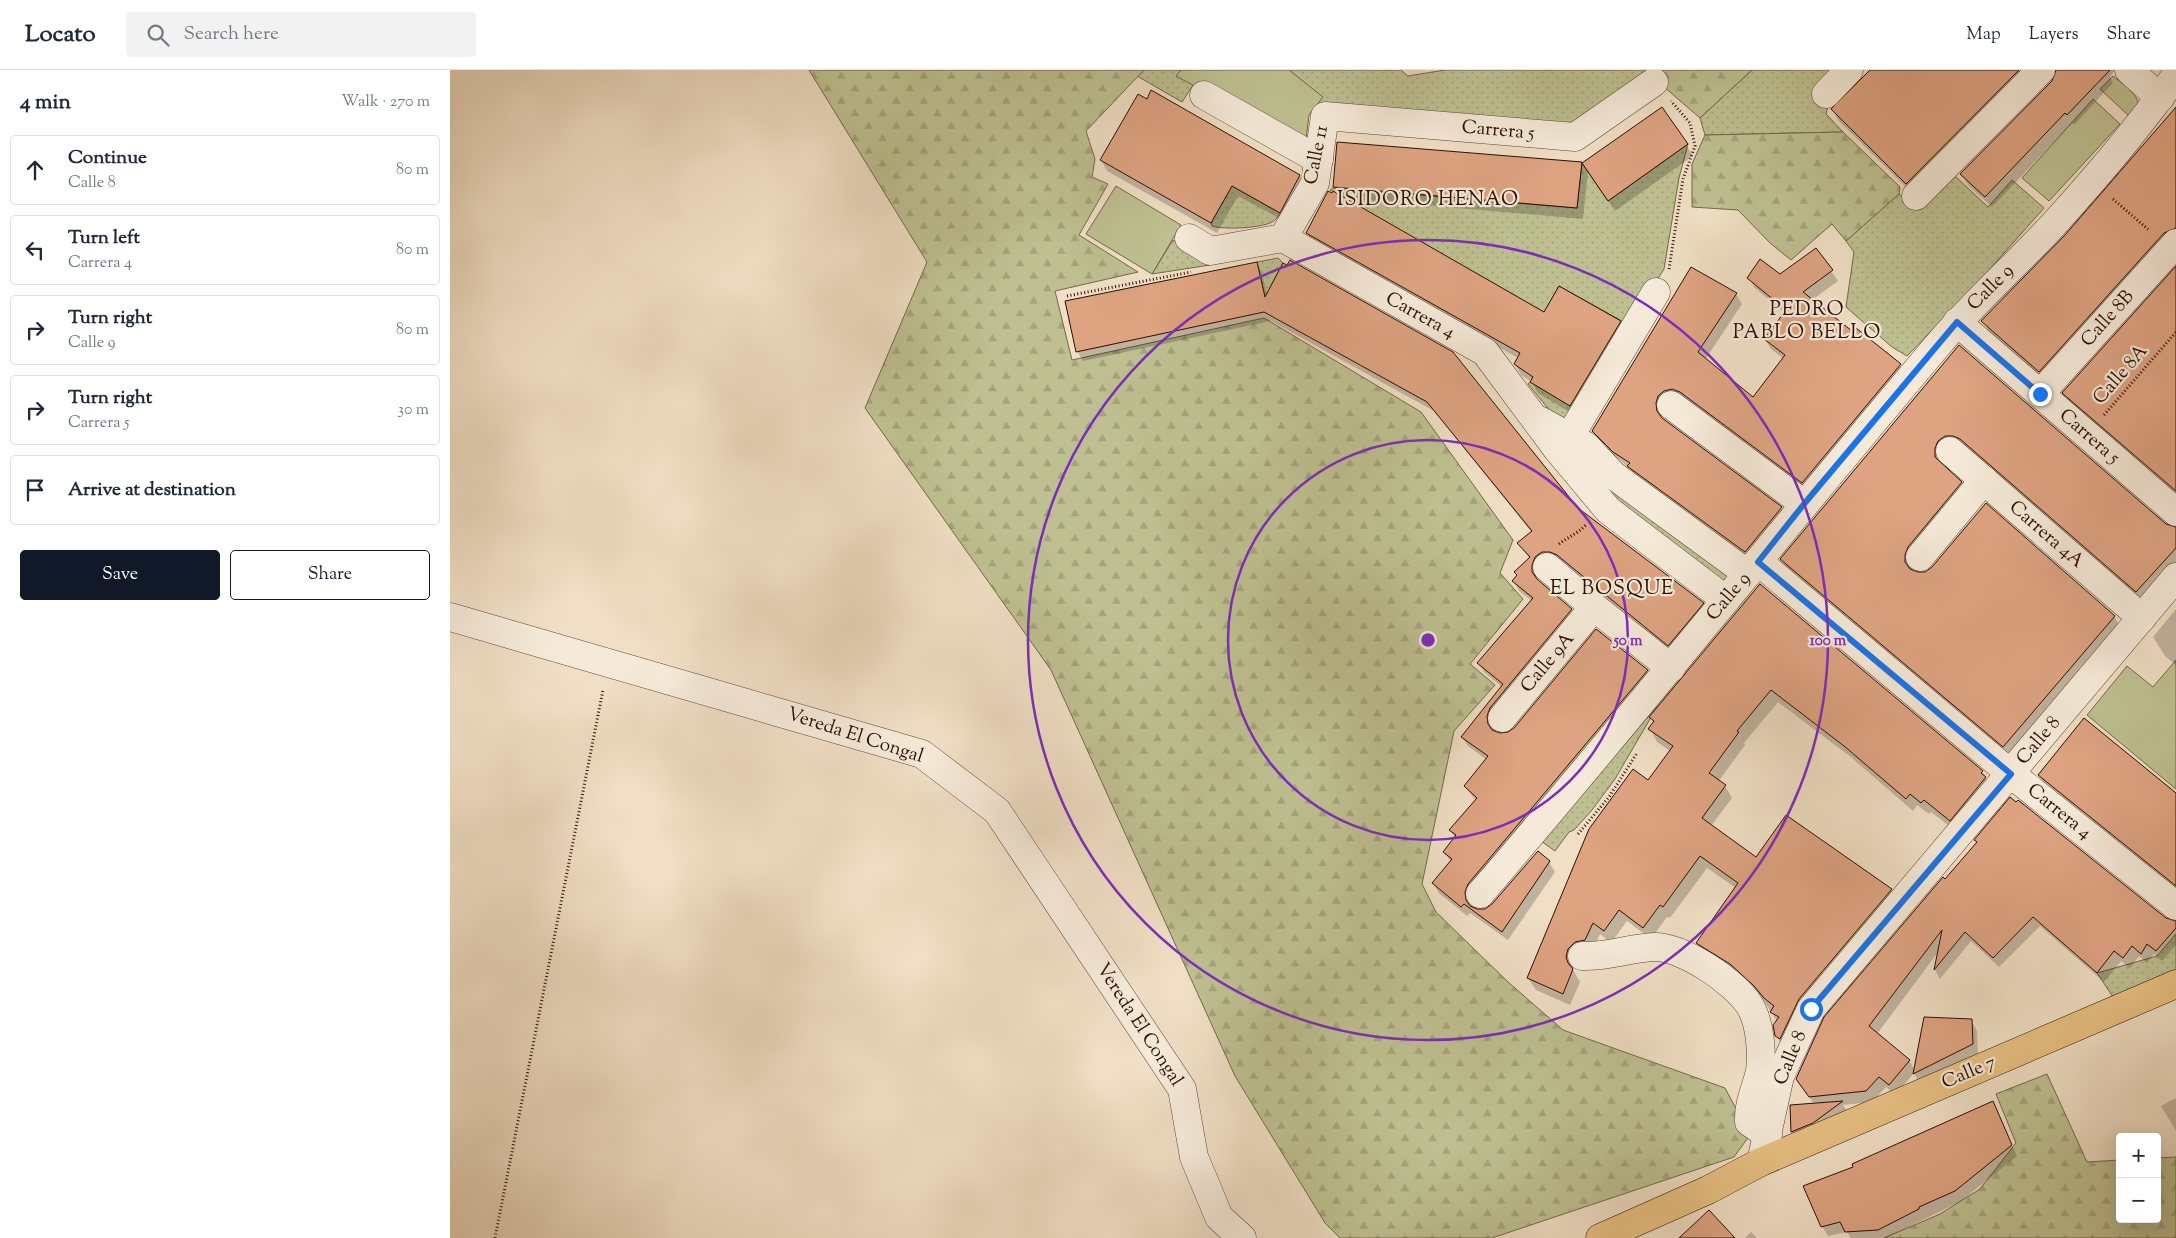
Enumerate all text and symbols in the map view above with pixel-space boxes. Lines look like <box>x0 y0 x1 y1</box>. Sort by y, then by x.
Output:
search box <box>126 12 476 57</box>
text: Locato <box>25 18 96 52</box>
icon: search <box>144 21 172 49</box>
text: Search here <box>184 21 279 48</box>
text: Map <box>1966 22 2001 48</box>
text: Layers <box>2029 22 2079 48</box>
text: Share <box>2107 22 2151 48</box>
text: 4 min <box>20 88 71 118</box>
text: Walk · 270 m <box>341 91 430 114</box>
street label: Carrera 5 <box>1460 114 1536 148</box>
street label: Calle 11 <box>1298 122 1336 187</box>
text: Continue <box>68 145 147 172</box>
icon: ahead <box>21 156 49 184</box>
text: 80 m <box>396 159 429 182</box>
text: Calle 8 <box>68 172 116 195</box>
district label: ISIDORO HENAO <box>1337 186 1519 215</box>
text: Turn left <box>68 225 140 252</box>
icon: left <box>21 236 49 264</box>
text: 80 m <box>396 239 429 262</box>
text: Carrera 4 <box>68 252 132 275</box>
street label: Calle 9 <box>1962 259 2020 317</box>
street label: Calle 8B <box>2075 284 2141 354</box>
street label: Carrera 4 <box>1380 286 1460 346</box>
district label: PEDRO PABLO BELLO <box>1733 296 1881 348</box>
text: Turn right <box>68 305 152 332</box>
icon: right <box>21 316 49 344</box>
text: 80 m <box>396 319 429 342</box>
text: Calle 9 <box>68 332 115 355</box>
street label: Calle 8A <box>2087 339 2155 411</box>
route end <box>2029 383 2052 406</box>
text: Turn right <box>68 385 152 412</box>
icon: right <box>21 396 49 424</box>
text: 30 m <box>398 399 429 422</box>
street label: Carrera 5 <box>2053 403 2126 471</box>
text: Carrera 5 <box>68 412 130 435</box>
icon: arrive <box>21 476 49 504</box>
text: Arrive at destination <box>68 477 236 504</box>
street label: Carrera 4A <box>2003 495 2090 576</box>
button: Save <box>20 550 220 600</box>
button: Share <box>230 550 430 600</box>
street label: Calle 9 <box>1701 567 1757 627</box>
district label: EL BOSQUE <box>1550 575 1674 604</box>
street label: Calle 9A <box>1515 626 1582 699</box>
centre of rings <box>1419 631 1437 649</box>
text: 50 m <box>1613 631 1643 652</box>
text: 100 m <box>1810 631 1847 652</box>
street label: Vereda El Congal <box>783 701 927 771</box>
street label: Calle 8 <box>2010 711 2068 771</box>
street label: Carrera 4 <box>2021 778 2097 847</box>
street label: Vereda El Congal <box>1089 958 1189 1092</box>
route start <box>1800 998 1823 1021</box>
street label: Calle 8 <box>1768 1027 1814 1089</box>
street label: Calle 7 <box>1938 1049 2001 1096</box>
map controls <box>2116 1133 2161 1223</box>
button: + <box>2116 1133 2161 1178</box>
button: − <box>2116 1178 2161 1223</box>

